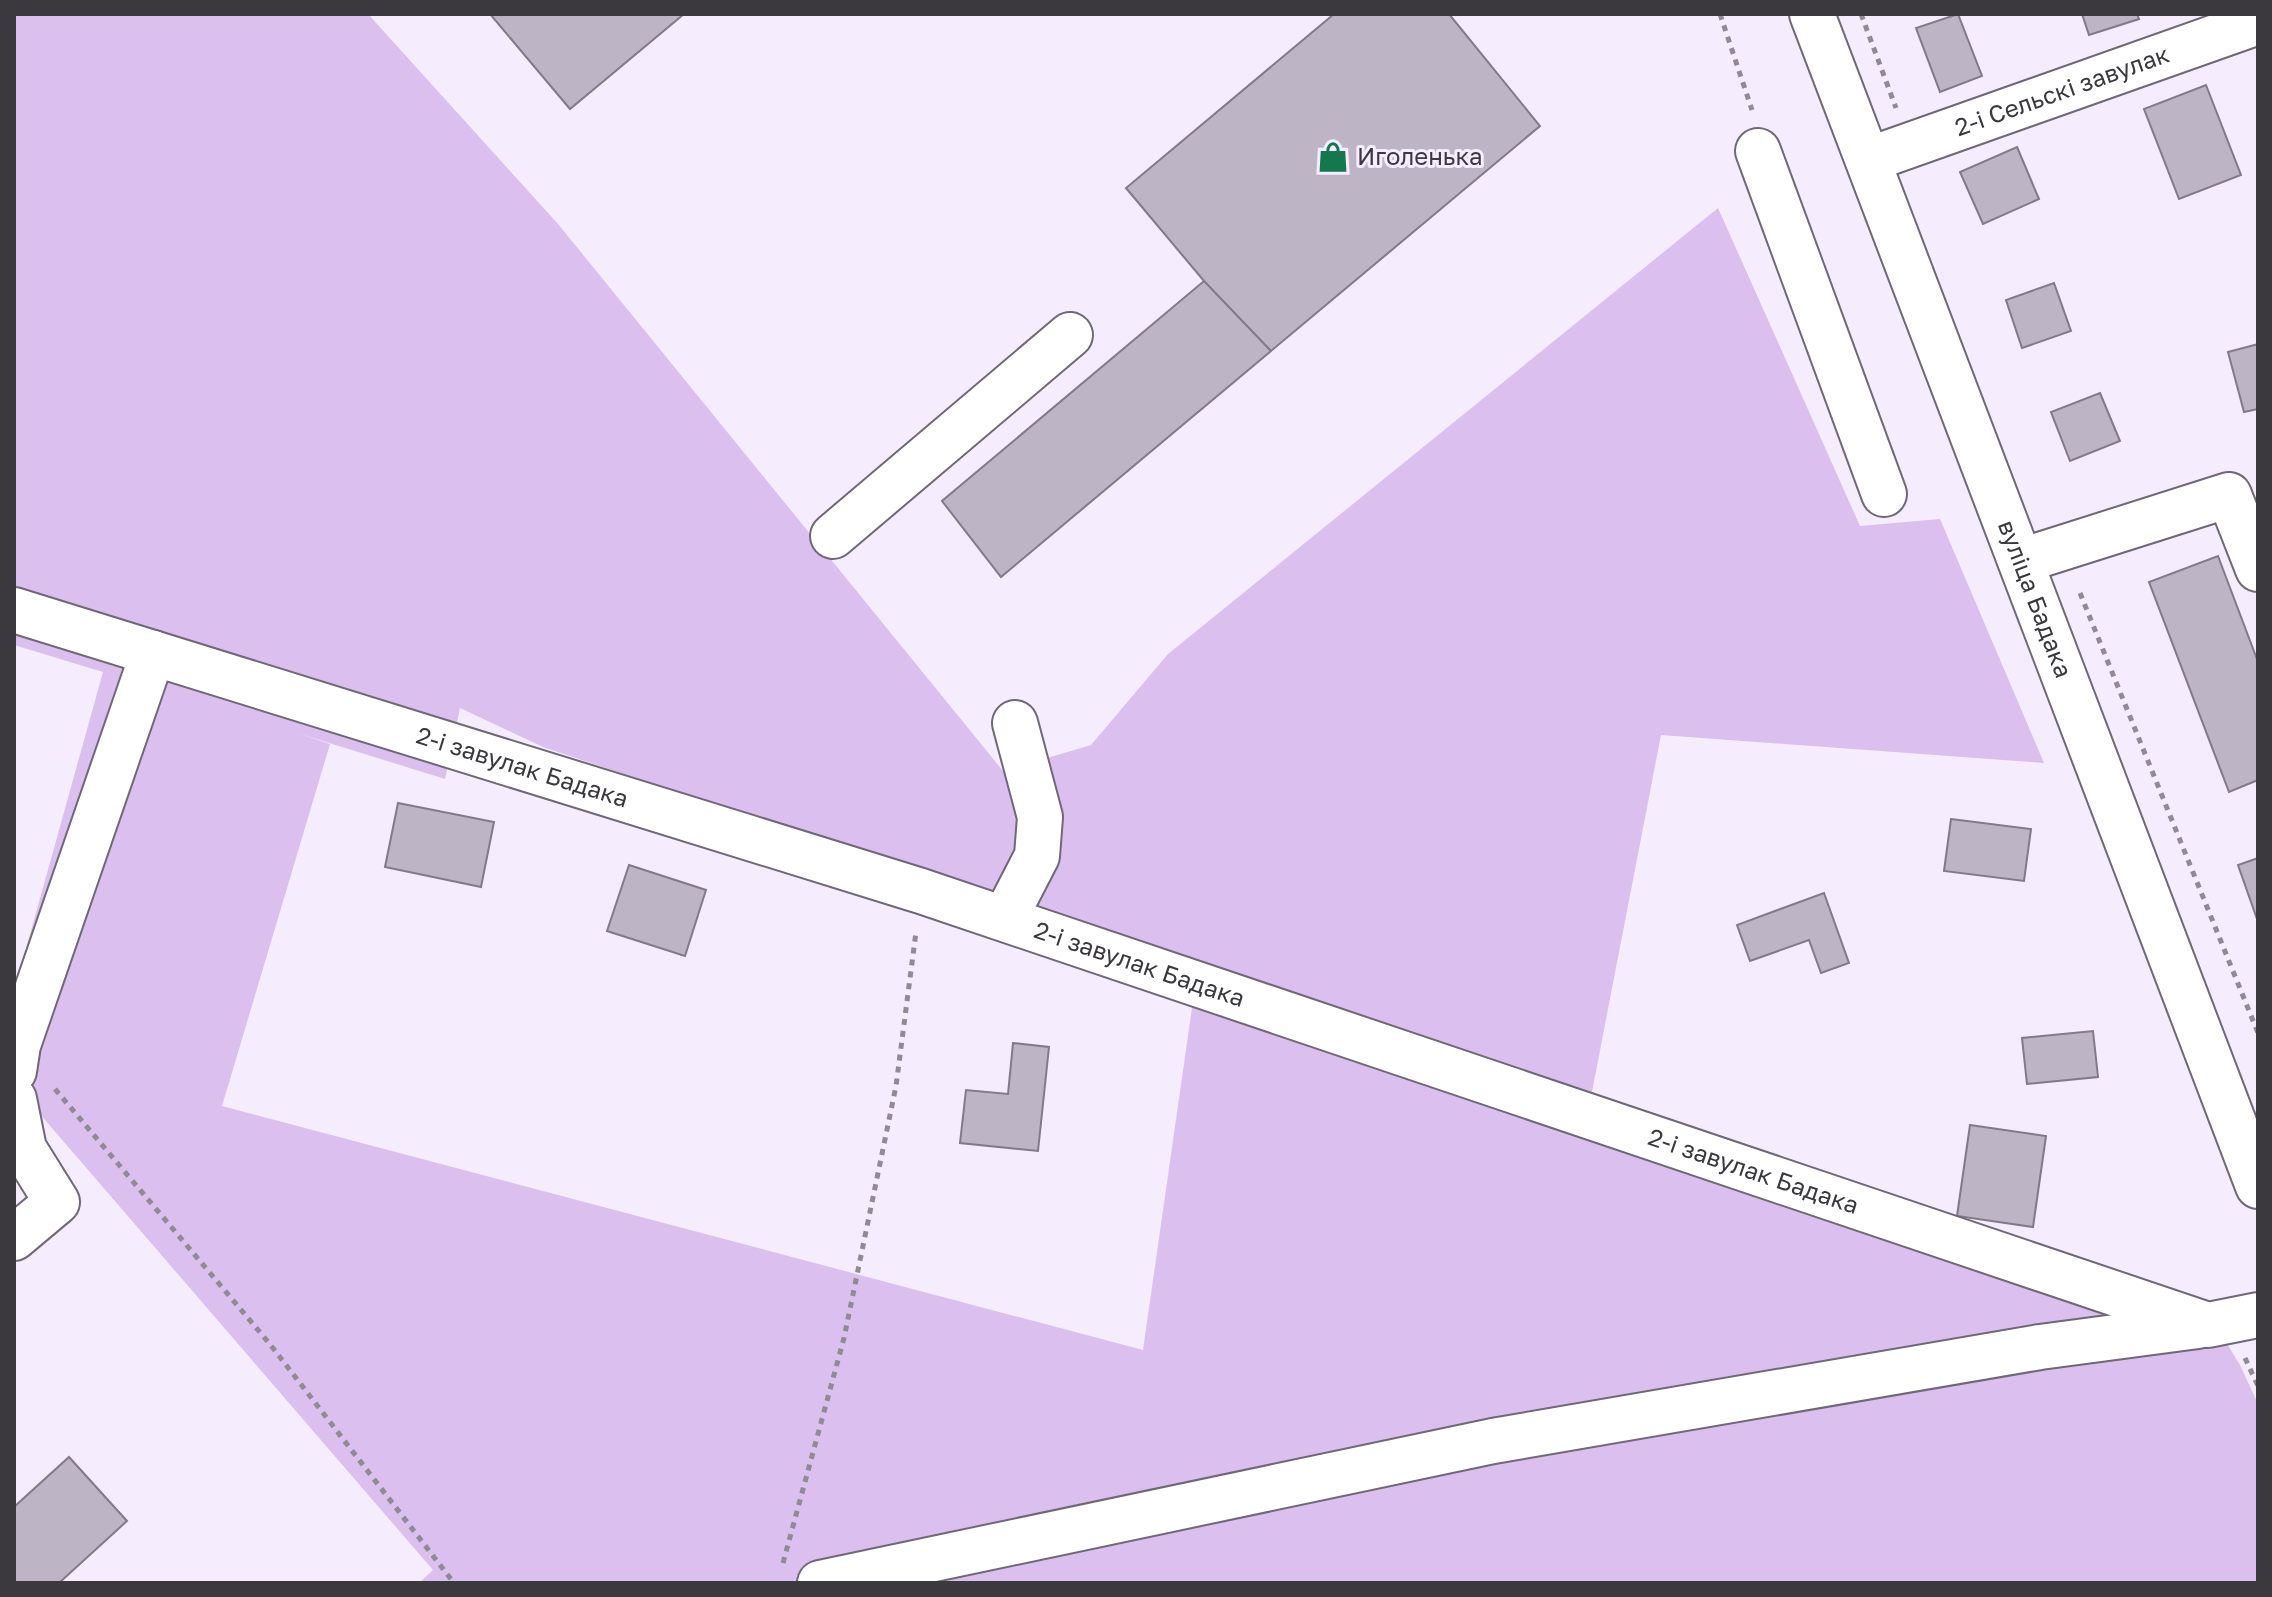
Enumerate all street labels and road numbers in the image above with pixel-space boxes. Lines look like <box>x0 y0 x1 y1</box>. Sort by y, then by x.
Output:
street label: 2-і Сельскі завулак <box>1951 39 2173 141</box>
street label: вуліца Бадака <box>1993 516 2079 681</box>
street label: 2-і завулак Бадака <box>413 720 632 812</box>
street label: 2-і завулак Бадака <box>1031 914 1249 1012</box>
street label: 2-і завулак Бадака <box>1645 1121 1863 1219</box>

